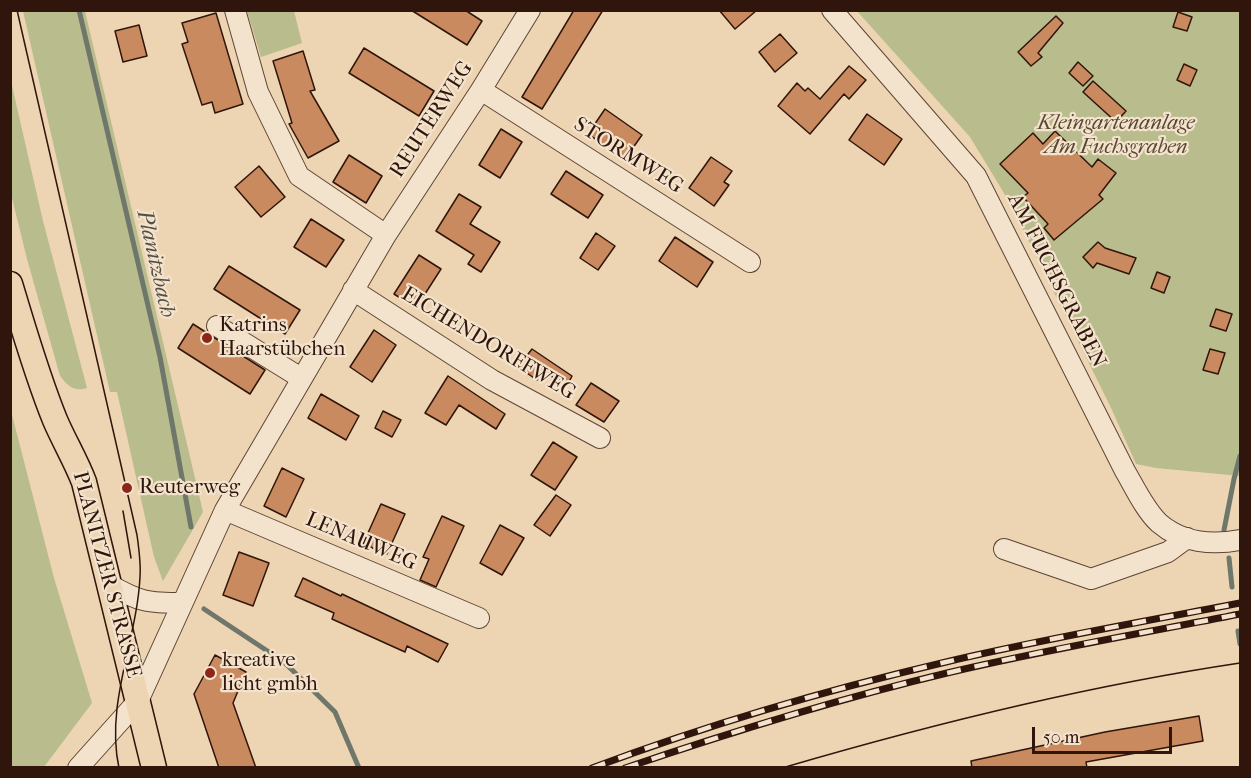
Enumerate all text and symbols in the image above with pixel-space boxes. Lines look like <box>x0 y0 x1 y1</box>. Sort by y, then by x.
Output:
street label: REUTERWEG <box>385 57 479 183</box>
park label: Kleingartenanlage Am Fuchsgraben <box>1037 111 1195 161</box>
street label: STORMWEG <box>569 112 687 200</box>
street label: AM FUCHSGRABEN <box>1001 190 1111 372</box>
water label: Planitzbach <box>130 208 180 320</box>
street label: EICHENDORFFWEG <box>396 282 580 406</box>
place label: Katrins Haarstübchen <box>219 313 345 363</box>
marker: Katrins Haarstübchen <box>200 331 214 345</box>
street label: PLANITZER STRASSE <box>66 469 146 681</box>
place label: Reuterweg <box>139 475 240 501</box>
marker: Reuterweg <box>120 481 134 495</box>
street label: LENAUWEG <box>302 507 420 577</box>
place label: kreative licht gmbh <box>222 648 318 698</box>
marker: kreative licht gmbh <box>203 666 217 680</box>
scale bar <box>1035 715 1174 753</box>
text: 50 m <box>1043 727 1079 748</box>

